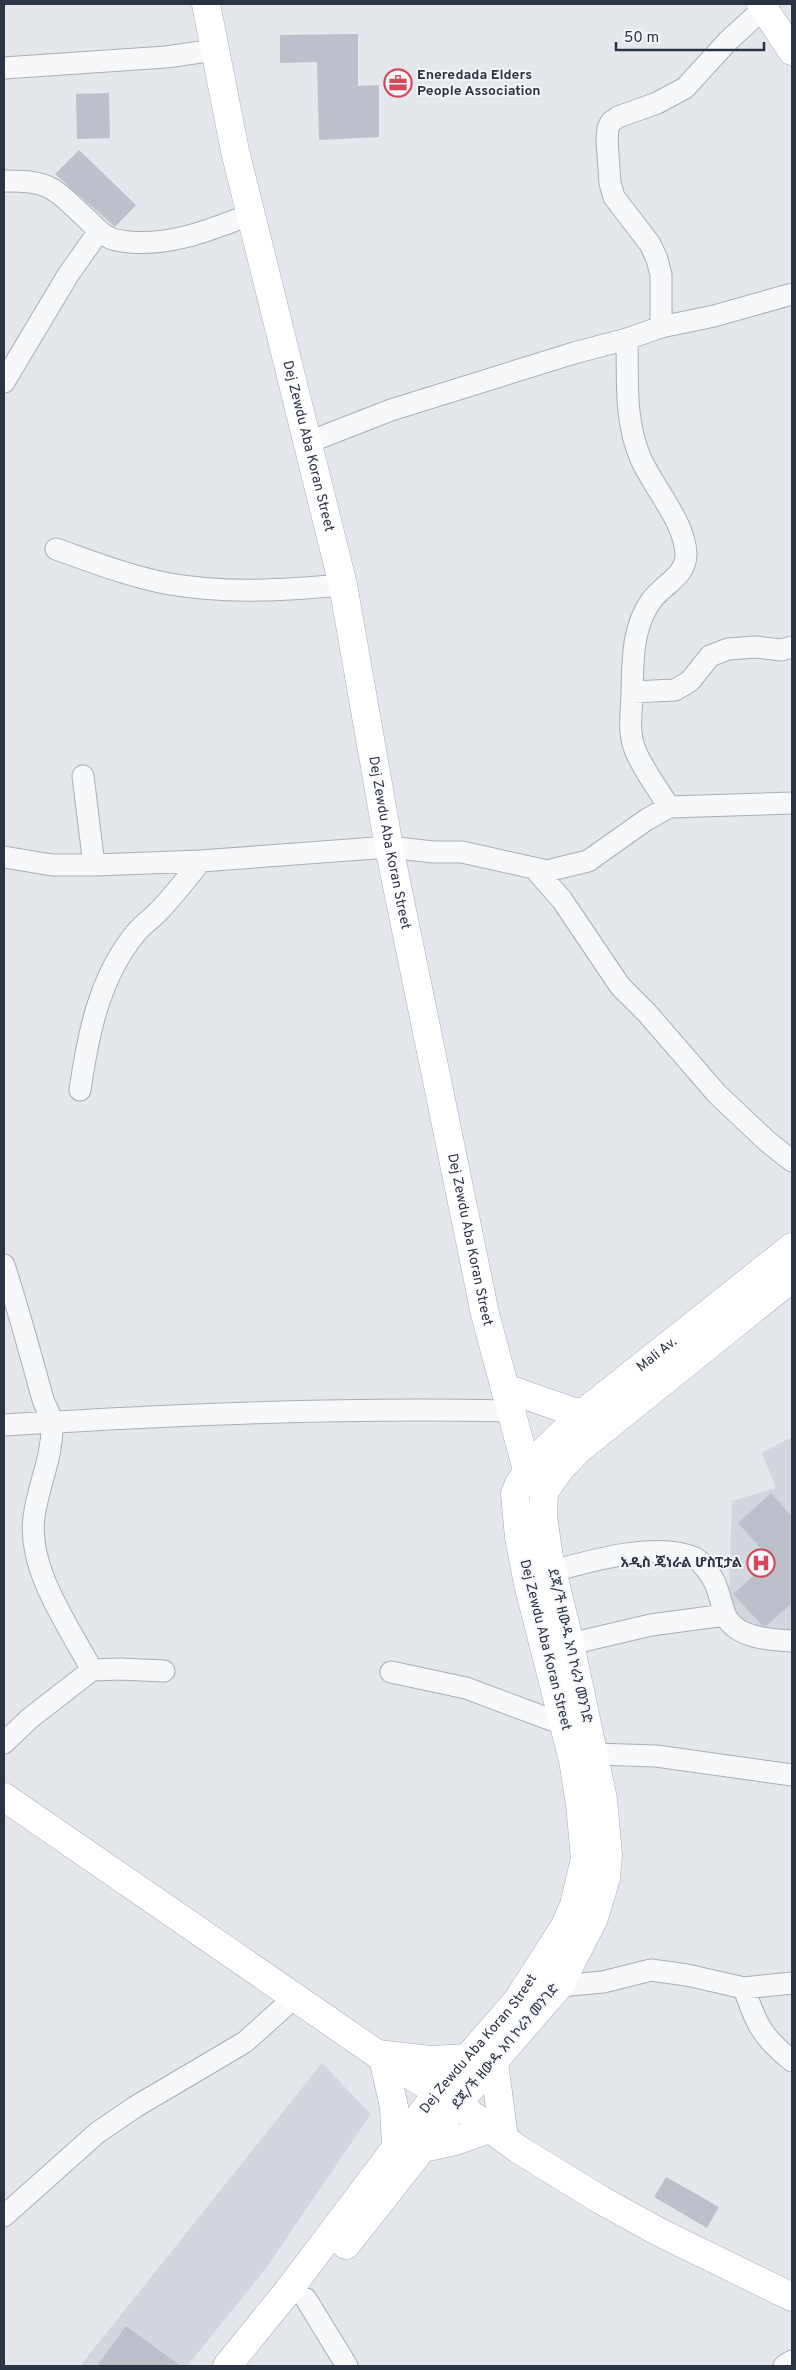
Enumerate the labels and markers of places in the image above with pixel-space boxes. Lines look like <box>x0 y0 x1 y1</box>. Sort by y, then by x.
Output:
place label: Eneredada Elders People Association <box>417 67 541 100</box>
office icon: Eneredada Elders People Association <box>383 68 413 98</box>
hospital icon: አዲስ ጄነራል ሆስፒታል <box>746 1548 776 1578</box>
place label: አዲስ ጄነራል ሆስፒታል <box>620 1555 743 1572</box>

